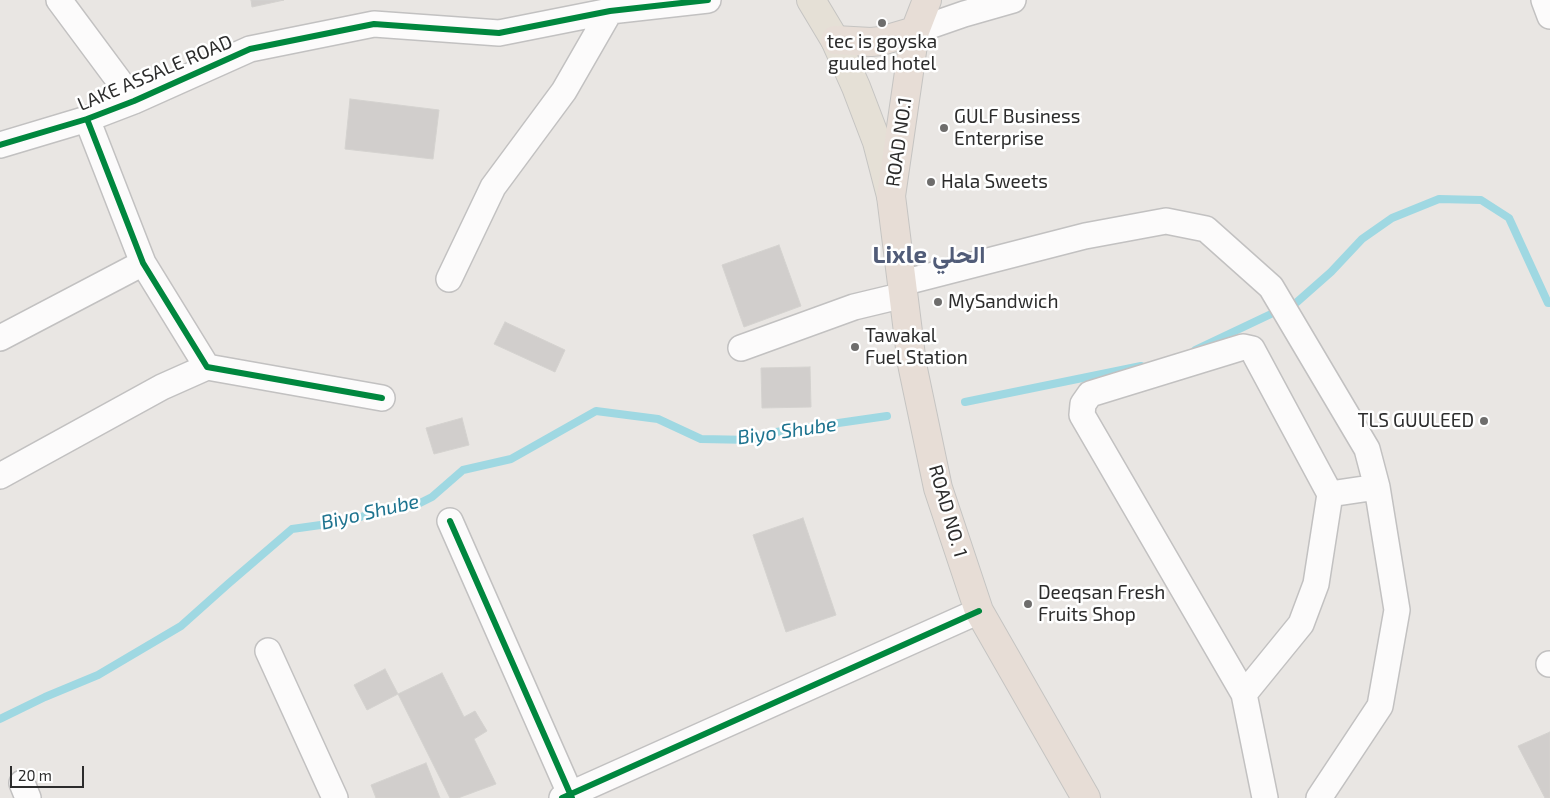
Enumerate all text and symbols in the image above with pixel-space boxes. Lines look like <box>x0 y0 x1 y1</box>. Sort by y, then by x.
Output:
marker: tec is goyska guuled hotel <box>876 17 888 29</box>
street label: LAKE ASSALE ROAD <box>74 30 236 116</box>
place label: tec is goyska guuled hotel <box>827 31 937 75</box>
street label: ROAD NO.1 <box>881 96 917 188</box>
place label: GULF Business Enterprise <box>954 106 1080 150</box>
marker: GULF Business Enterprise <box>938 122 950 134</box>
place label: Hala Sweets <box>941 171 1048 193</box>
marker: Hala Sweets <box>925 176 937 188</box>
district label: Lixle الحلي <box>873 241 985 269</box>
place label: MySandwich <box>948 291 1058 313</box>
marker: MySandwich <box>932 296 944 308</box>
place label: Tawakal Fuel Station <box>865 325 968 369</box>
marker: Tawakal Fuel Station <box>849 341 861 353</box>
place label: TLS GUULEED <box>1357 410 1474 432</box>
water label: Biyo Shube <box>736 412 838 450</box>
marker: TLS GUULEED <box>1478 415 1490 427</box>
street label: ROAD NO. 1 <box>924 462 972 560</box>
water label: Biyo Shube <box>319 489 421 535</box>
place label: Deeqsan Fresh Fruits Shop <box>1038 582 1165 626</box>
marker: Deeqsan Fresh Fruits Shop <box>1022 598 1034 610</box>
scale bar <box>12 756 86 788</box>
text: 20 m <box>18 766 52 784</box>

